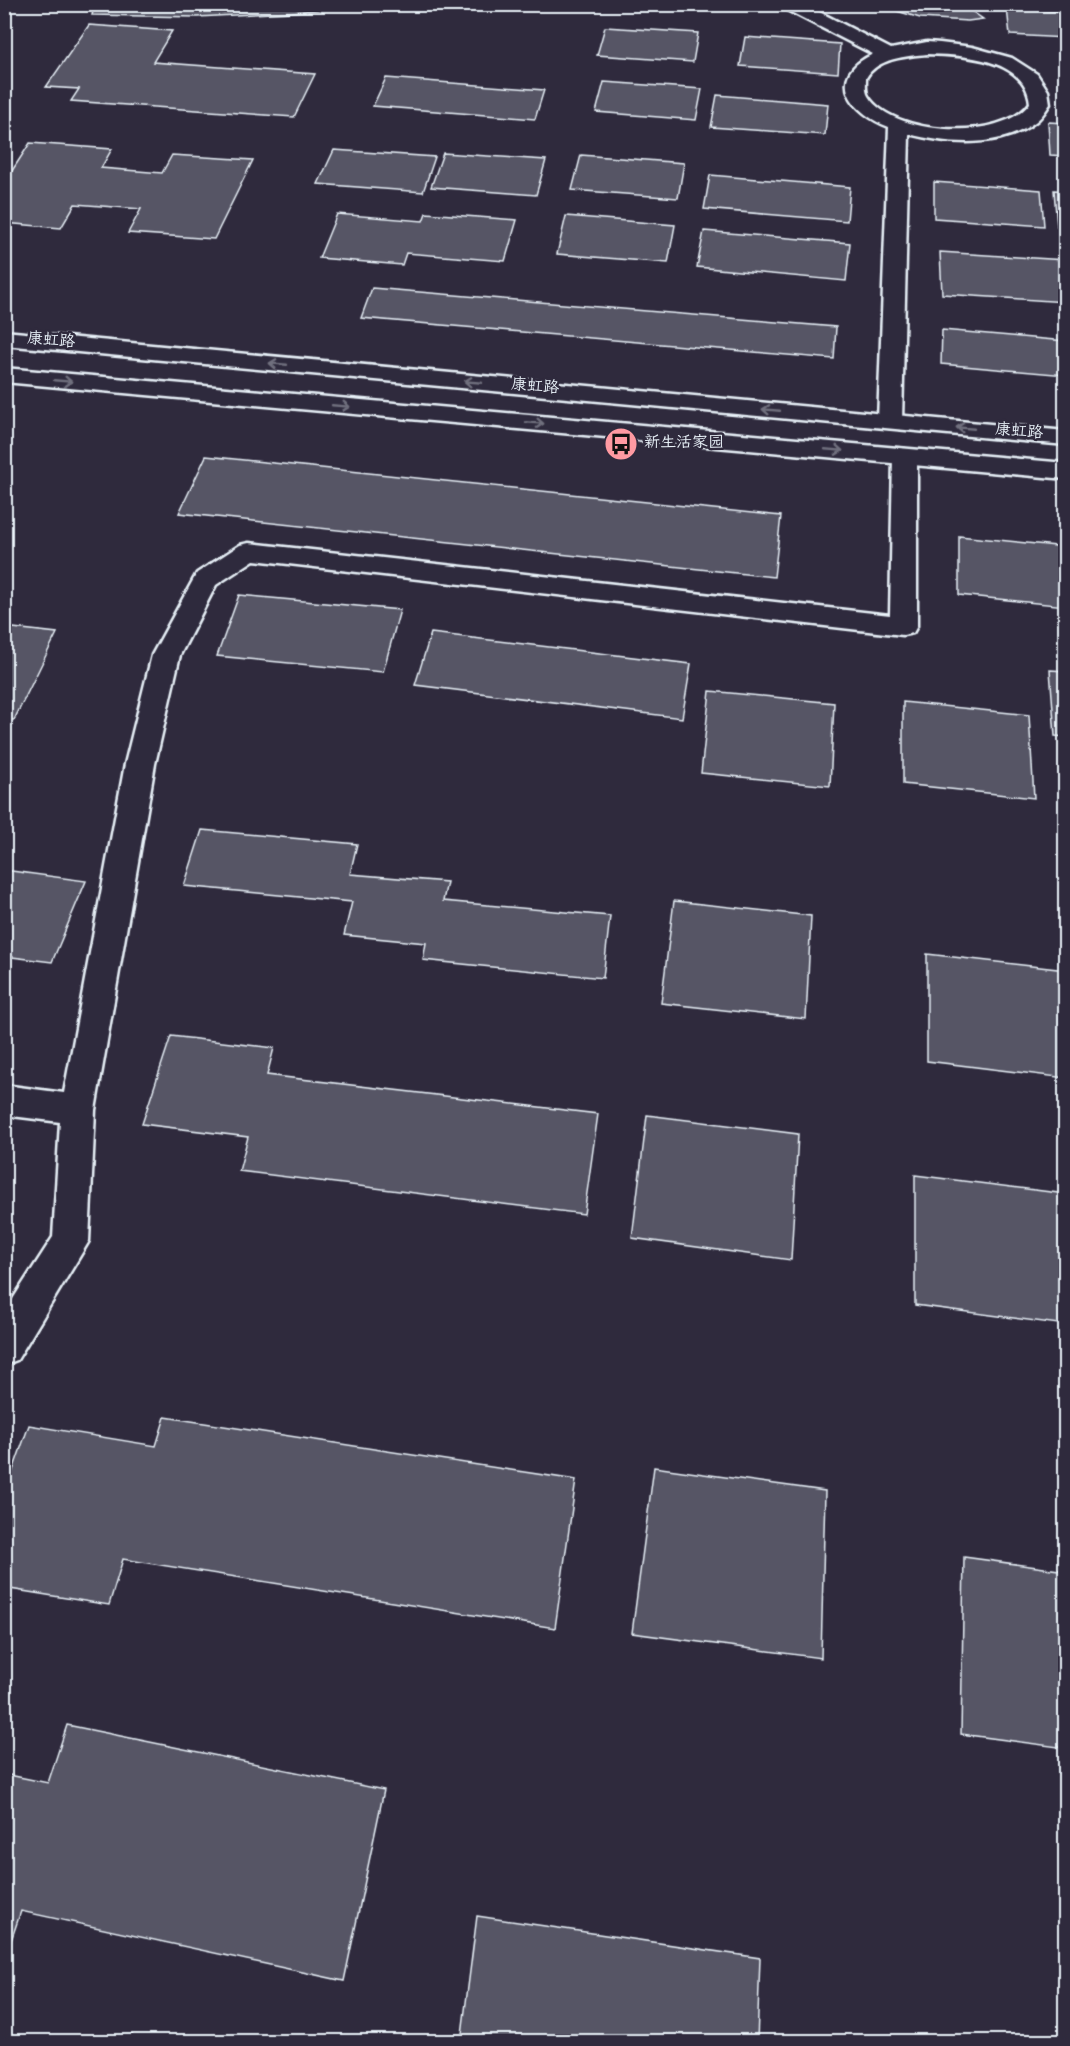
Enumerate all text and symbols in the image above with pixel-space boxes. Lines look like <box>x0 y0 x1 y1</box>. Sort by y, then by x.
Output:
street label: 康虹路 <box>26 328 76 354</box>
one-way arrow <box>269 358 289 369</box>
street label: 康虹路 <box>510 374 560 400</box>
one-way arrow <box>52 375 72 386</box>
one-way arrow <box>463 376 483 387</box>
one-way arrow <box>330 401 350 412</box>
one-way arrow <box>762 404 782 415</box>
one-way arrow <box>524 418 544 429</box>
street label: 康虹路 <box>994 419 1044 445</box>
one-way arrow <box>956 422 976 433</box>
bus stop icon: 新生活家园 <box>603 426 639 462</box>
place label: 新生活家园 <box>644 433 724 454</box>
one-way arrow <box>823 445 843 456</box>

